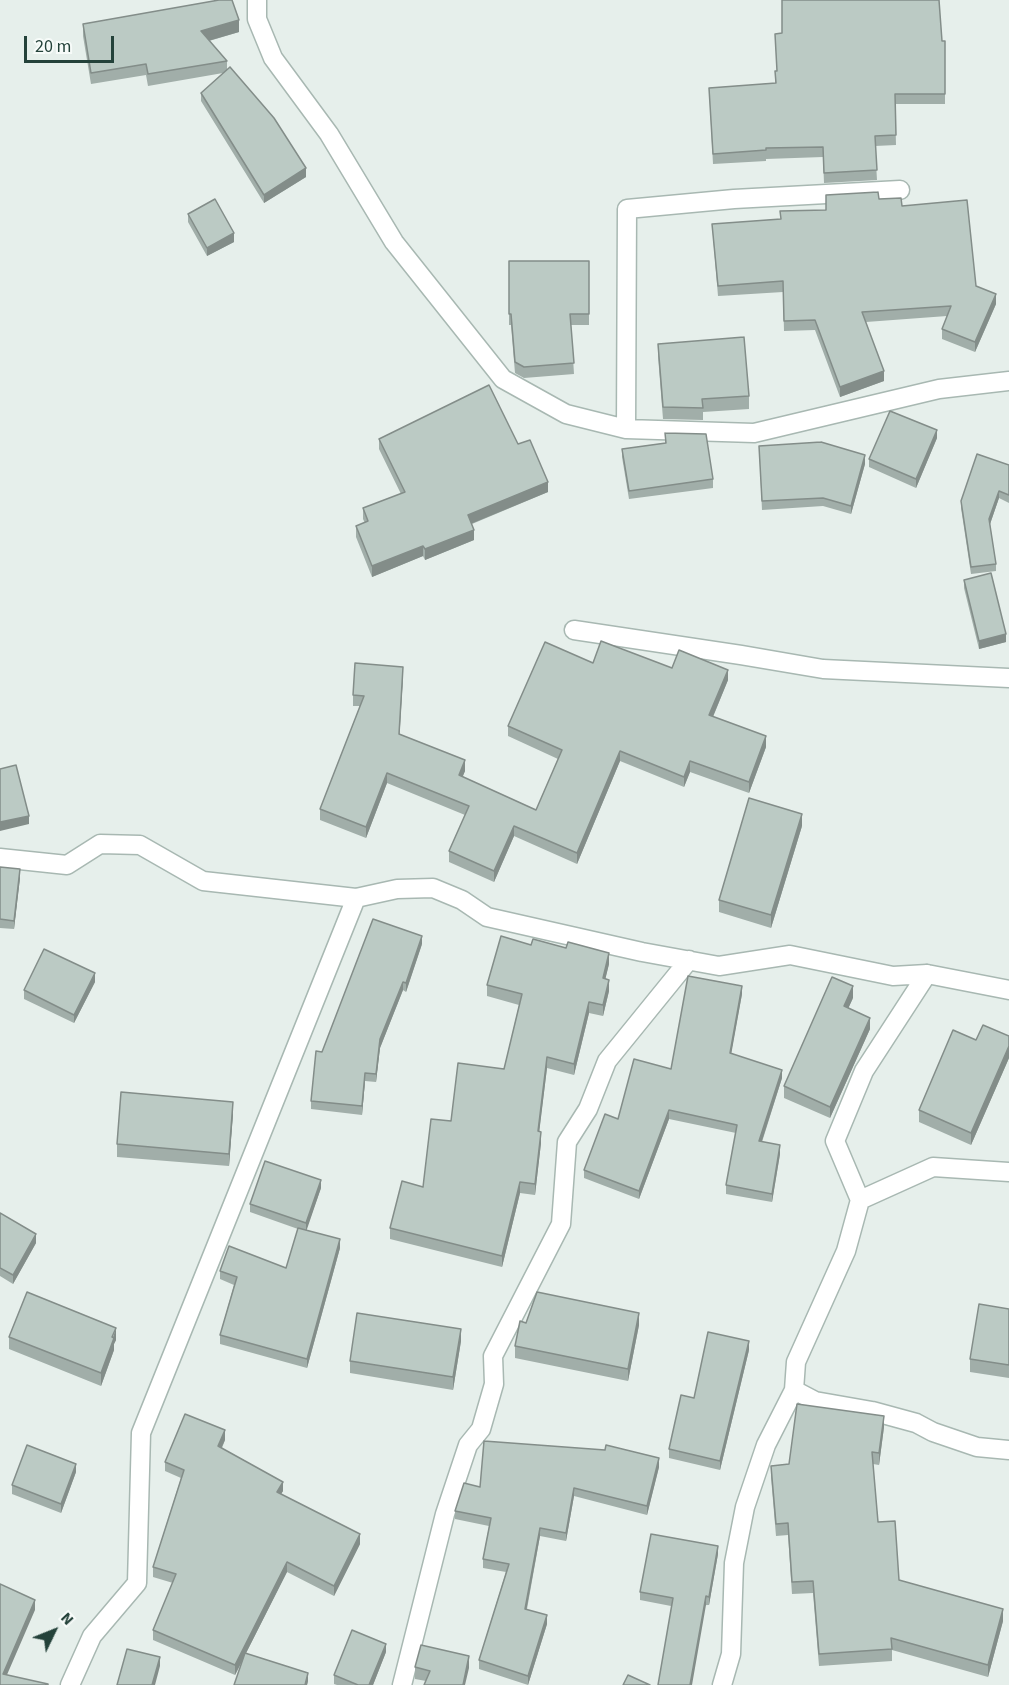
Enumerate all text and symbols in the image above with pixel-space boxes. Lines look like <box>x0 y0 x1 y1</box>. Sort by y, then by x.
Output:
scale bar <box>27 24 117 62</box>
text: 20 m <box>35 34 71 59</box>
north arrow <box>24 1601 84 1661</box>
text: N <box>55 1607 79 1630</box>

